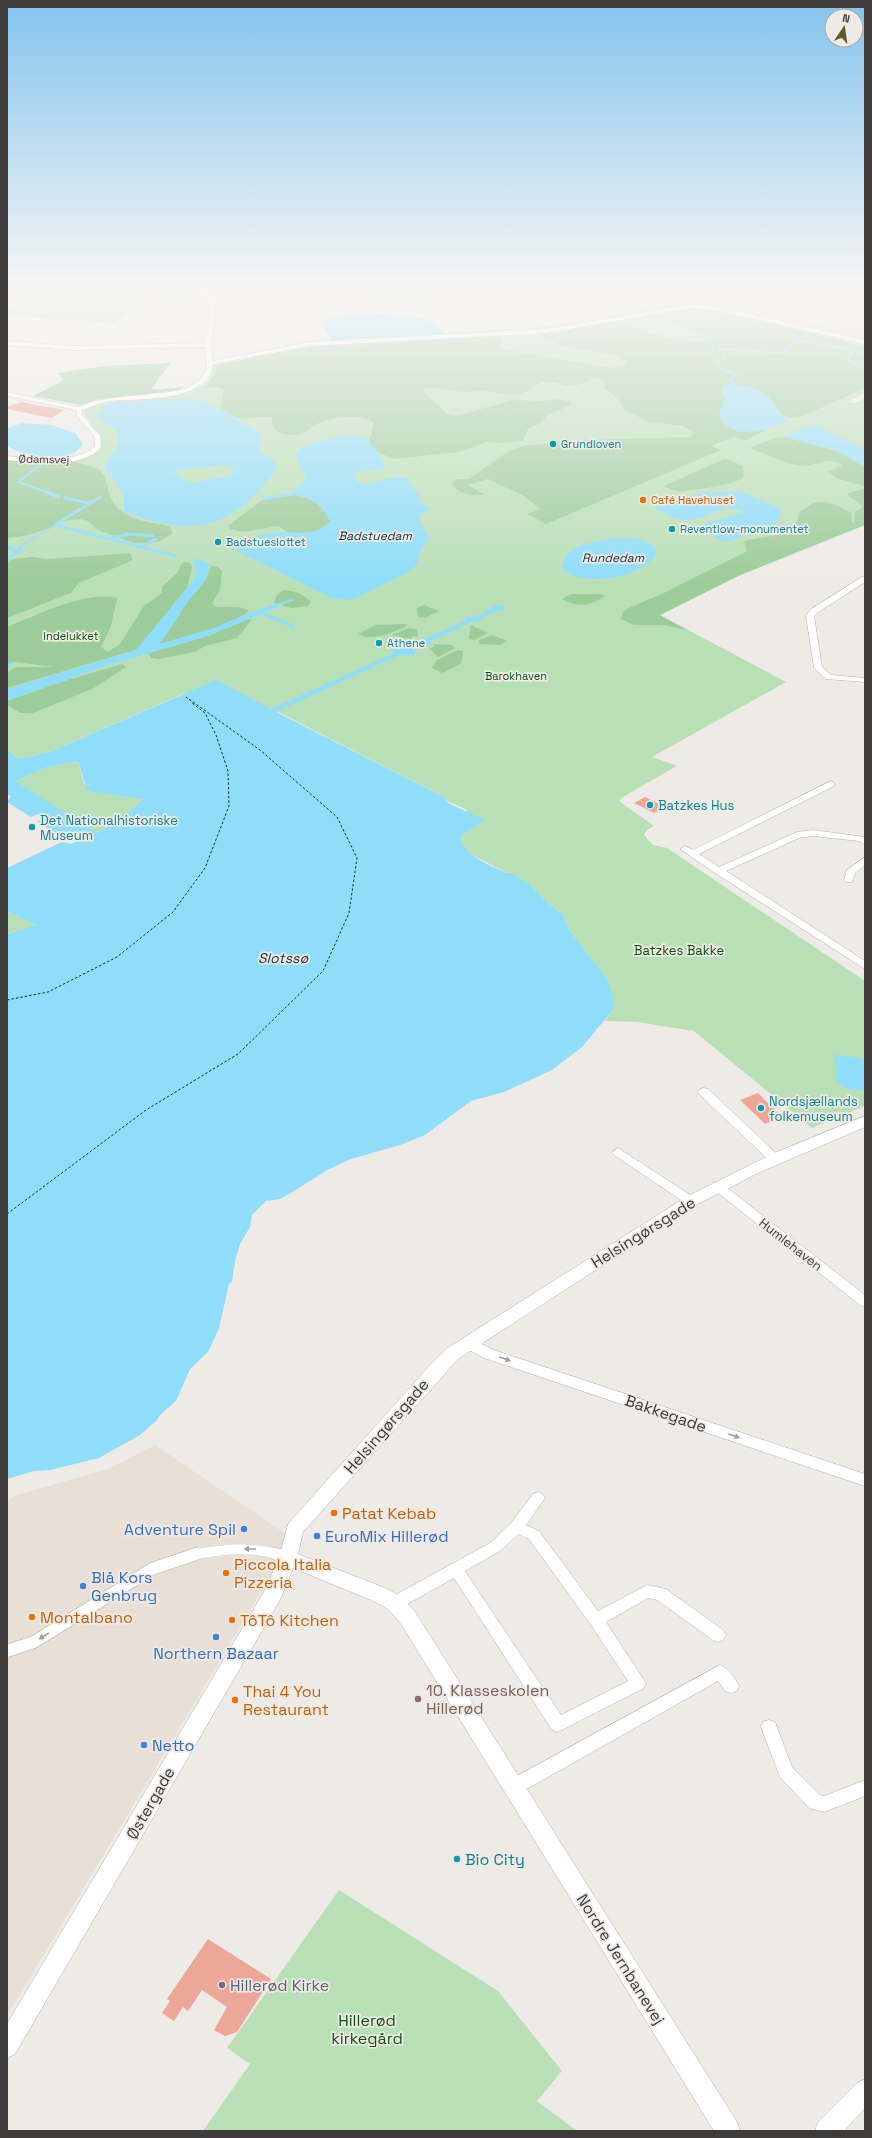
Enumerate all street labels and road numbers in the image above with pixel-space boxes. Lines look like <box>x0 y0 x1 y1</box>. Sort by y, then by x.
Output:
street label: Ødamsvej <box>18 452 70 466</box>
street label: Helsingørsgade <box>587 1192 700 1273</box>
street label: Humlehaven <box>755 1214 826 1275</box>
street label: Helsingørsgade <box>339 1374 434 1478</box>
street label: Bakkegade <box>622 1390 709 1437</box>
street label: Østergade <box>121 1763 180 1843</box>
street label: Nordre Jernbanevej <box>572 1890 669 2029</box>

